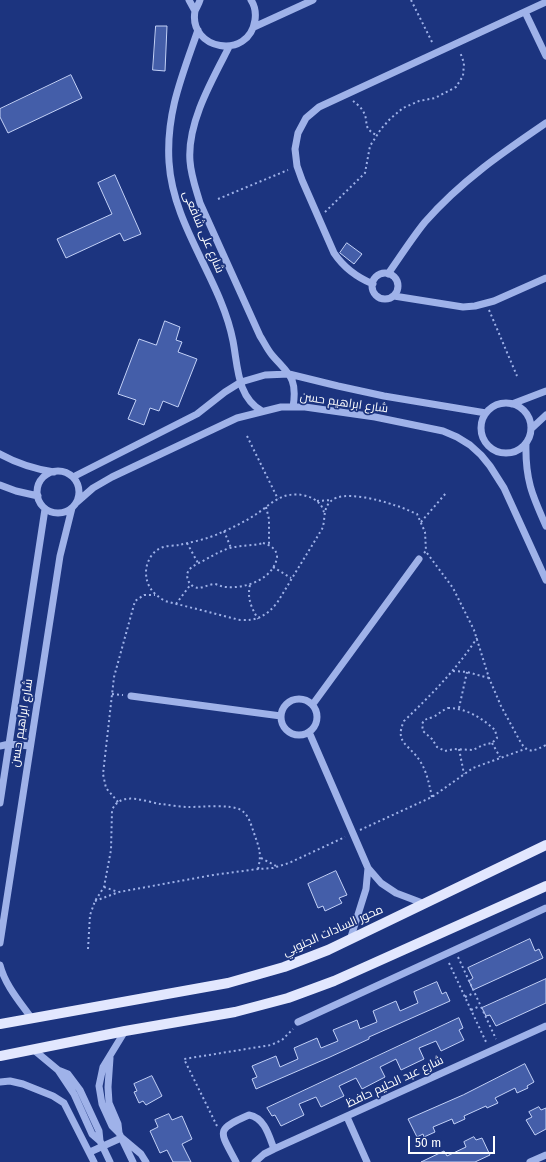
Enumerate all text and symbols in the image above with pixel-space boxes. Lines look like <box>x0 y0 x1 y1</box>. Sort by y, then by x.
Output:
street label: شارع على شافعى <box>179 189 227 275</box>
street label: شارع ابراهيم حسن <box>299 390 389 416</box>
street label: شارع ابراهيم حسن <box>8 678 36 768</box>
street label: محور السادات الجنوبي <box>281 902 385 960</box>
street label: شارع عبد الحليم حافظ <box>344 1053 446 1111</box>
scale bar <box>410 1128 497 1154</box>
text: 50 m <box>415 1136 441 1150</box>

